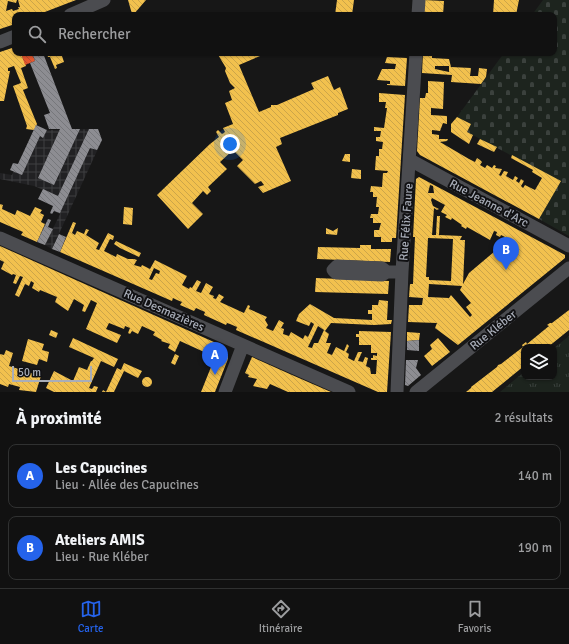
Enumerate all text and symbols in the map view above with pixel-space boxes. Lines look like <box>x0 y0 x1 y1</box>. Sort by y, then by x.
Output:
search box <box>12 12 557 56</box>
icon: search <box>26 23 48 45</box>
text: Rechercher <box>58 25 131 43</box>
your location <box>220 134 240 154</box>
street label: Rue Jeanne d'Arc <box>447 176 531 231</box>
street label: Rue Félix Faure <box>396 183 417 261</box>
pin: B <box>493 237 519 270</box>
street label: Rue Desmazières <box>121 286 207 335</box>
street label: Rue Kléber <box>467 307 520 354</box>
pin: A <box>202 342 228 375</box>
map controls <box>521 344 557 380</box>
button: layers <box>521 344 557 380</box>
scale bar <box>12 364 92 383</box>
text: 50 m <box>18 366 41 379</box>
text: À proximité <box>16 408 102 429</box>
text: 2 résultats <box>494 410 553 426</box>
text: Les Capucines <box>55 459 147 477</box>
text: A <box>26 468 34 484</box>
text: 140 m <box>518 468 552 484</box>
text: Lieu · Allée des Capucines <box>55 477 199 493</box>
text: Ateliers AMIS <box>55 531 145 549</box>
text: B <box>26 540 34 556</box>
text: 190 m <box>518 540 552 556</box>
text: Lieu · Rue Kléber <box>55 549 148 565</box>
tab: Carte <box>78 598 103 635</box>
tab: Itinéraire <box>259 598 302 635</box>
tab: Favoris <box>458 598 491 635</box>

